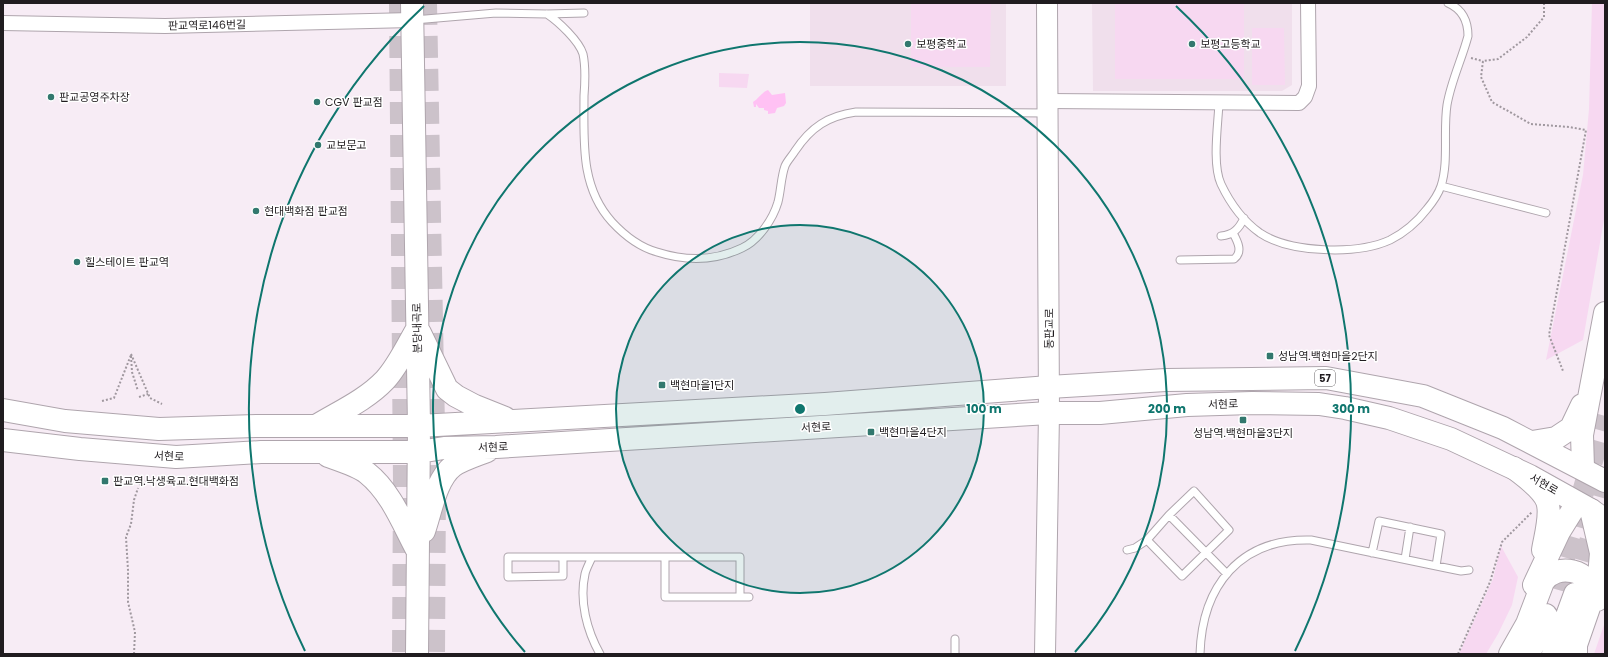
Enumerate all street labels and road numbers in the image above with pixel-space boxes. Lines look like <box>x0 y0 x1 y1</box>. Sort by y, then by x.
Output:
street label: 판교역로146번길 <box>168 16 246 34</box>
street label: 분당내곡로 <box>409 303 425 353</box>
street label: 동판교로 <box>1041 309 1057 349</box>
road number: 57 <box>1315 370 1335 386</box>
street label: 서현로 <box>1208 395 1238 413</box>
street label: 서현로 <box>800 418 832 436</box>
street label: 서현로 <box>478 438 508 456</box>
street label: 서현로 <box>154 447 184 465</box>
street label: 서현로 <box>1527 469 1561 499</box>

